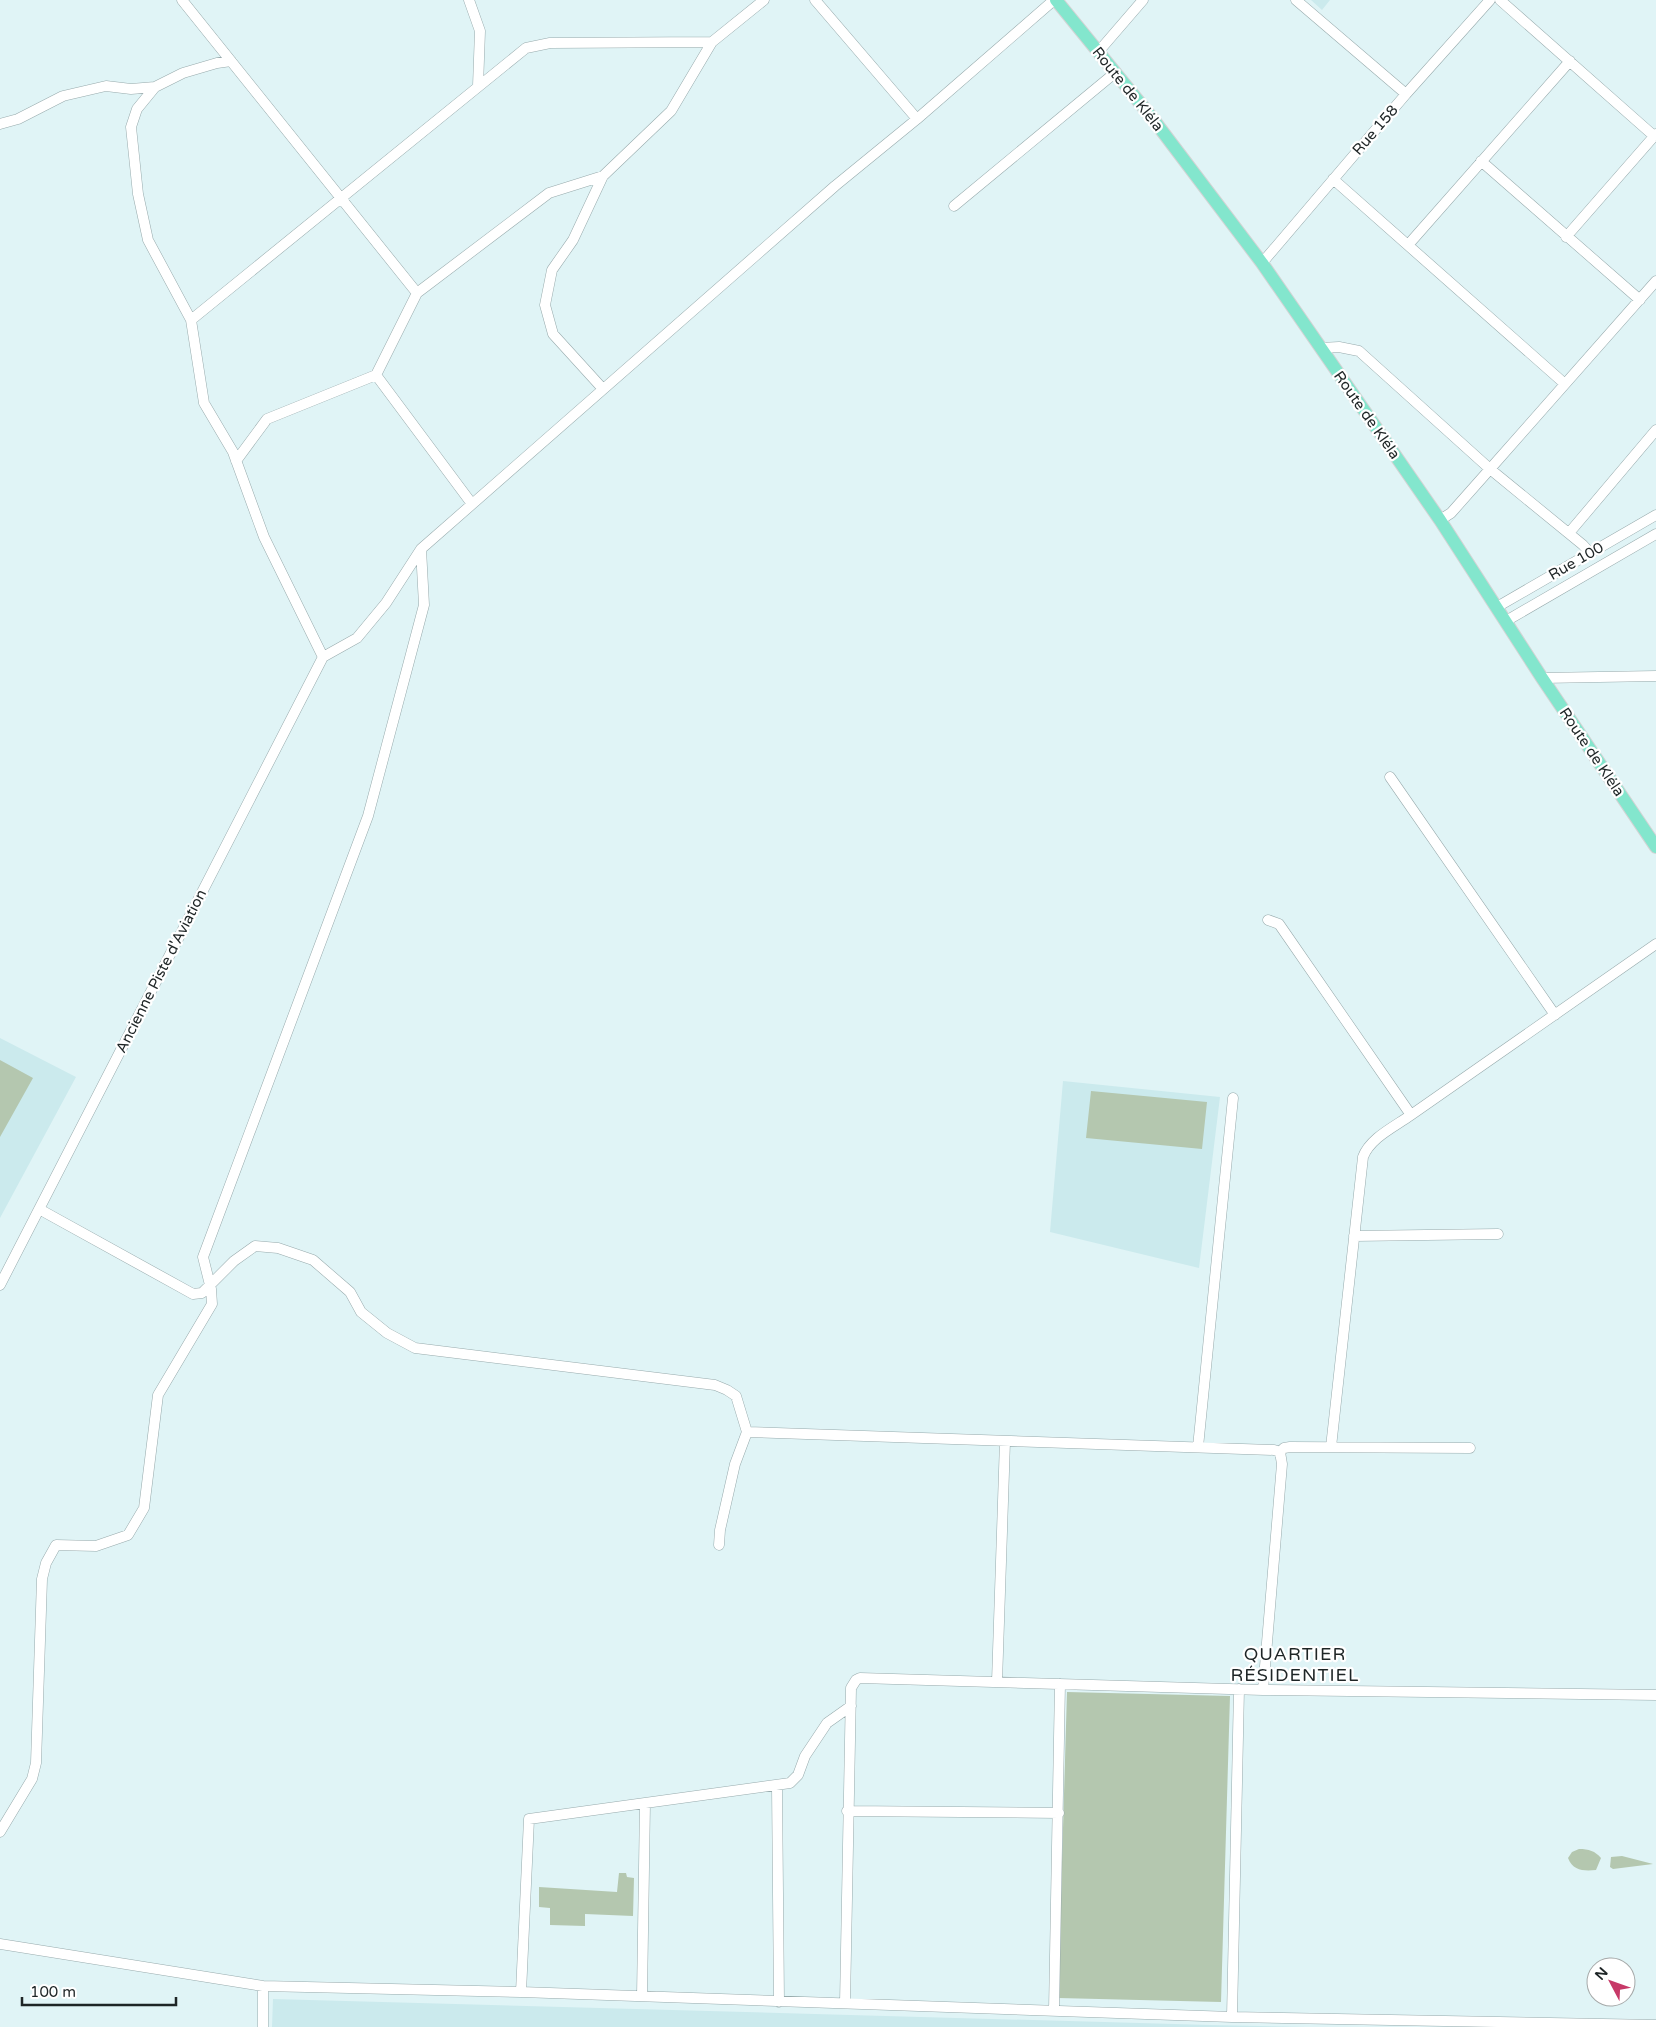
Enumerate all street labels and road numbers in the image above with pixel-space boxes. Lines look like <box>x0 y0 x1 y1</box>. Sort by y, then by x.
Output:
street label: Route de Kléla <box>1089 43 1167 135</box>
street label: Rue 158 <box>1348 101 1402 159</box>
street label: Route de Kléla <box>1330 368 1404 462</box>
street label: Rue 100 <box>1545 538 1607 584</box>
street label: Route de Kléla <box>1556 704 1628 800</box>
street label: Ancienne Piste d'Aviation <box>112 886 210 1056</box>

